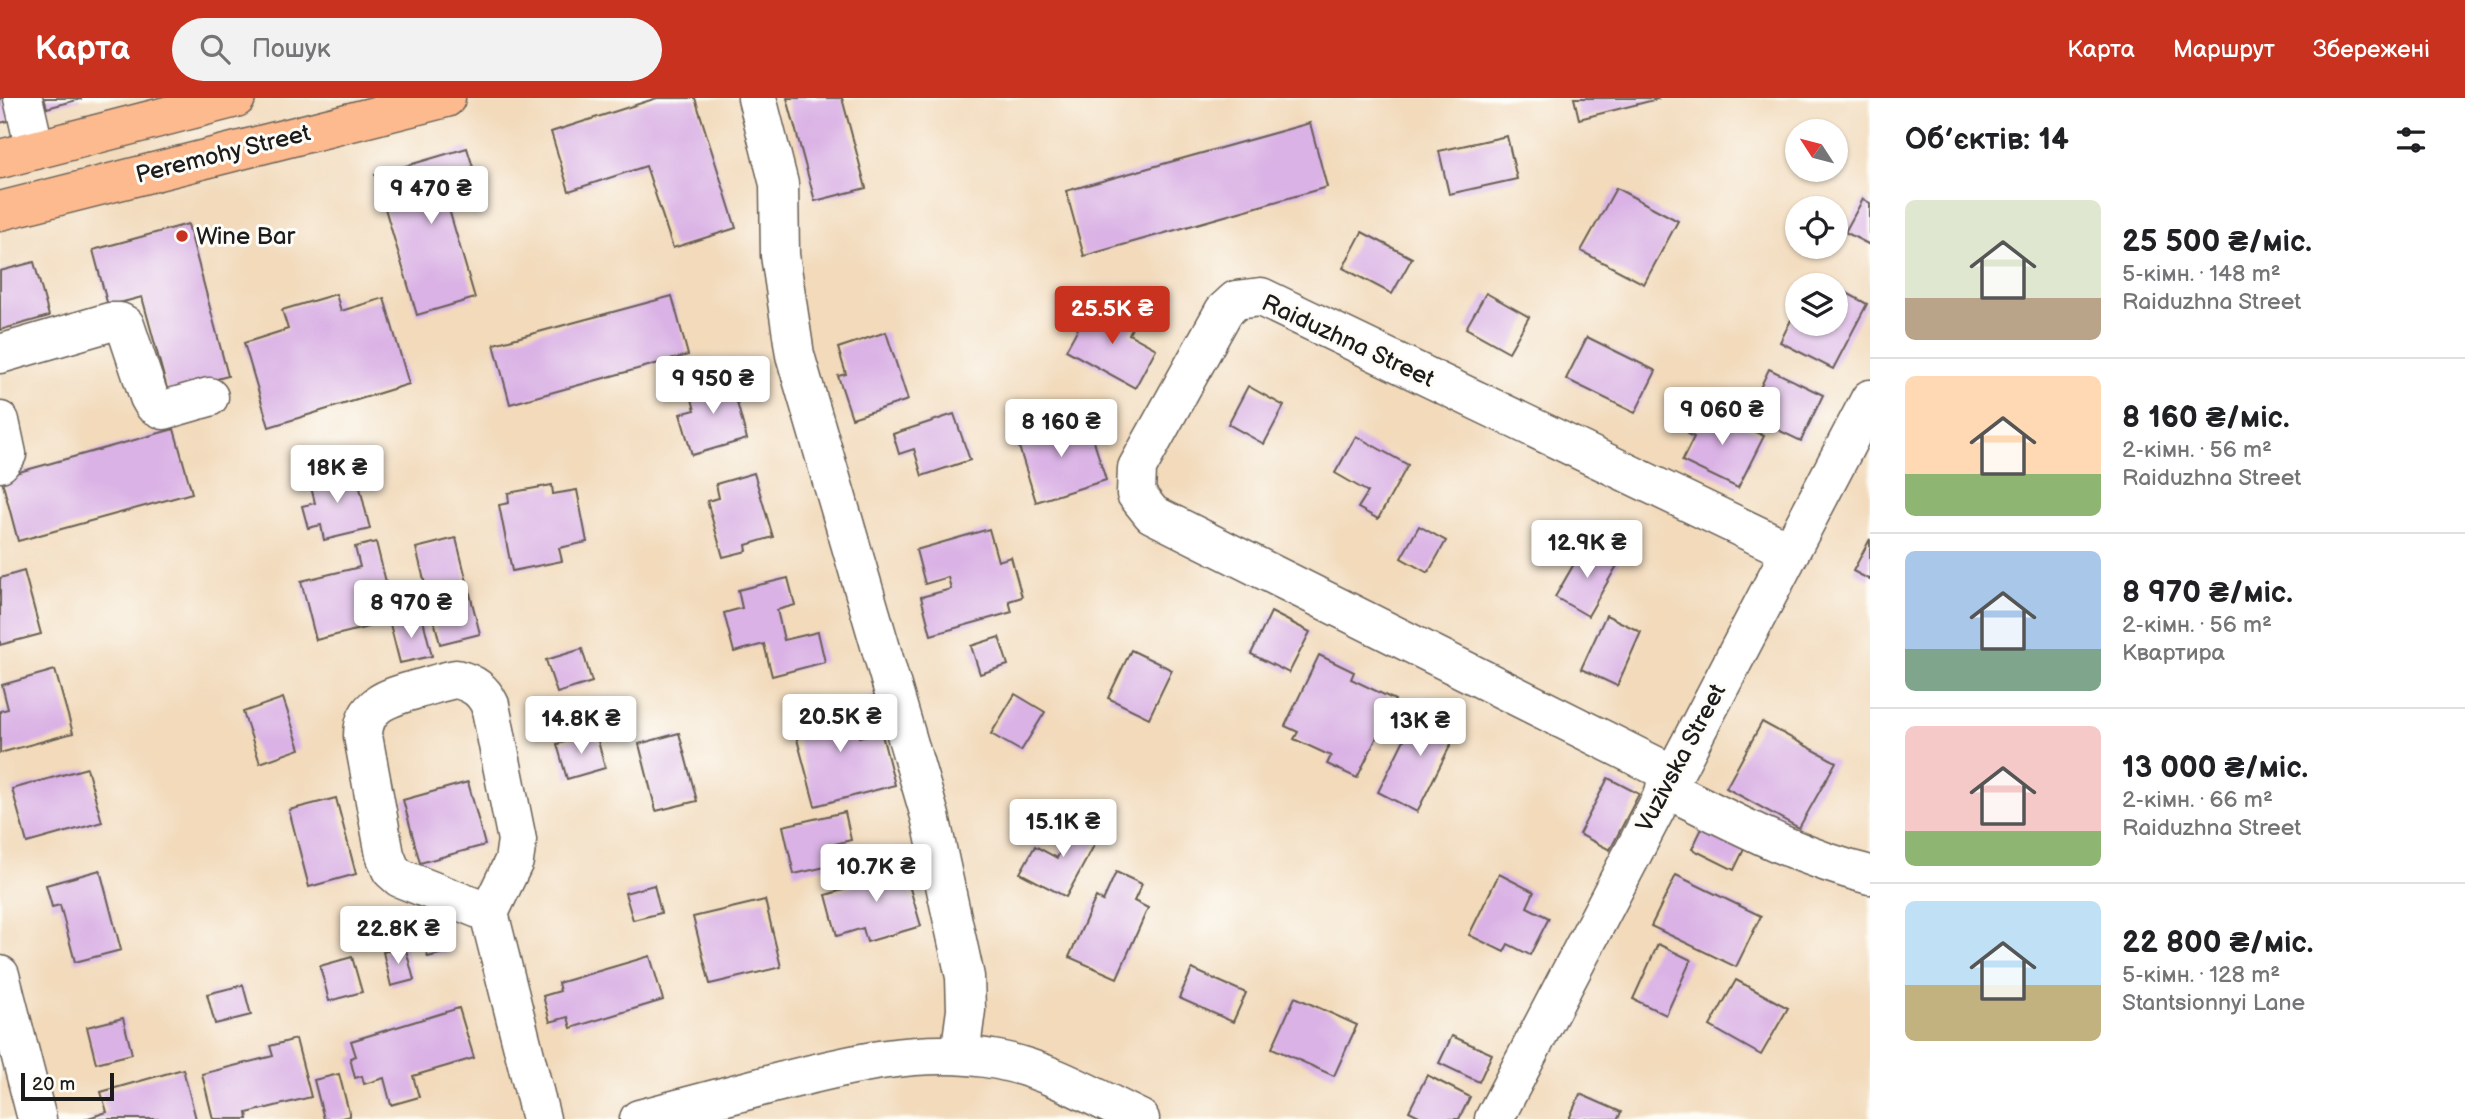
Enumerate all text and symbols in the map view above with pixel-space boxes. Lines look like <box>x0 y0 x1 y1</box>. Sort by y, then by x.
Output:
search box <box>172 18 662 81</box>
text: Карта <box>35 29 130 69</box>
icon: search <box>196 30 234 68</box>
text: Пошук <box>252 34 331 65</box>
text: Карта <box>2067 35 2135 64</box>
text: Маршрут <box>2173 35 2275 64</box>
text: Збережені <box>2313 35 2430 64</box>
street label: Peremohy Street <box>133 118 314 190</box>
north arrow <box>1785 119 1848 182</box>
map controls <box>1785 119 1848 336</box>
icon: filters <box>2392 121 2430 159</box>
text: Об’єктів: 14 <box>1905 122 2069 158</box>
pin: 9 470 ₴ <box>366 166 496 226</box>
text: 9 470 ₴ <box>390 175 472 203</box>
button: locate <box>1785 196 1848 259</box>
place label: Wine Bar <box>196 222 296 251</box>
text: 25 500 ₴/міс. <box>2122 224 2312 260</box>
marker: Wine Bar <box>174 228 190 244</box>
icon: home <box>1961 228 2045 312</box>
text: 5-кімн. · 148 m² <box>2122 260 2281 288</box>
button: layers <box>1785 273 1848 336</box>
pin: 25.5K ₴ <box>1047 286 1177 346</box>
street label: Raiduzhna Street <box>1257 288 1440 394</box>
text: Raiduzhna Street <box>2122 288 2301 316</box>
text: 25.5K ₴ <box>1071 295 1153 323</box>
pin: 9 950 ₴ <box>648 356 778 416</box>
text: 9 950 ₴ <box>672 365 754 393</box>
pin: 9 060 ₴ <box>1657 388 1787 447</box>
text: 9 060 ₴ <box>1680 396 1764 424</box>
pin: 8 160 ₴ <box>996 400 1126 459</box>
text: 8 160 ₴/міс. <box>2122 400 2290 436</box>
icon: home <box>1961 404 2045 488</box>
text: 8 160 ₴ <box>1021 408 1101 436</box>
text: 2-кімн. · 56 m² <box>2122 436 2272 464</box>
pin: 18K ₴ <box>288 446 386 505</box>
text: 18K ₴ <box>307 454 367 482</box>
text: Raiduzhna Street <box>2122 464 2301 492</box>
pin: 12.9K ₴ <box>1522 520 1652 580</box>
text: 12.9K ₴ <box>1547 529 1627 557</box>
text: 8 970 ₴/міс. <box>2122 575 2293 611</box>
icon: home <box>1961 579 2045 663</box>
pin: 8 970 ₴ <box>346 580 476 640</box>
text: 8 970 ₴ <box>370 589 452 617</box>
text: 2-кімн. · 56 m² <box>2122 611 2272 639</box>
text: Квартира <box>2122 639 2225 667</box>
street label: Vuzivska Street <box>1630 678 1733 837</box>
pin: 20.5K ₴ <box>775 694 905 754</box>
pin: 14.8K ₴ <box>516 696 646 756</box>
pin: 13K ₴ <box>1371 698 1469 758</box>
text: 20.5K ₴ <box>798 703 882 731</box>
text: 14.8K ₴ <box>541 705 621 733</box>
text: 13K ₴ <box>1390 707 1450 735</box>
text: 13 000 ₴/міс. <box>2122 750 2308 786</box>
icon: home <box>1961 754 2045 838</box>
text: 2-кімн. · 66 m² <box>2122 786 2273 814</box>
pin: 15.1K ₴ <box>998 800 1128 859</box>
text: 15.1K ₴ <box>1026 808 1100 836</box>
text: Raiduzhna Street <box>2122 814 2301 842</box>
pin: 10.7K ₴ <box>811 844 941 904</box>
text: 10.7K ₴ <box>837 853 915 881</box>
pin: 22.8K ₴ <box>333 906 463 966</box>
text: 22.8K ₴ <box>356 915 440 943</box>
text: 22 800 ₴/міс. <box>2122 925 2313 961</box>
icon: home <box>1961 929 2045 1013</box>
text: 5-кімн. · 128 m² <box>2122 961 2280 989</box>
text: Stantsionnyi Lane <box>2122 989 2305 1017</box>
scale bar <box>21 1070 114 1102</box>
text: 20 m <box>32 1073 75 1096</box>

